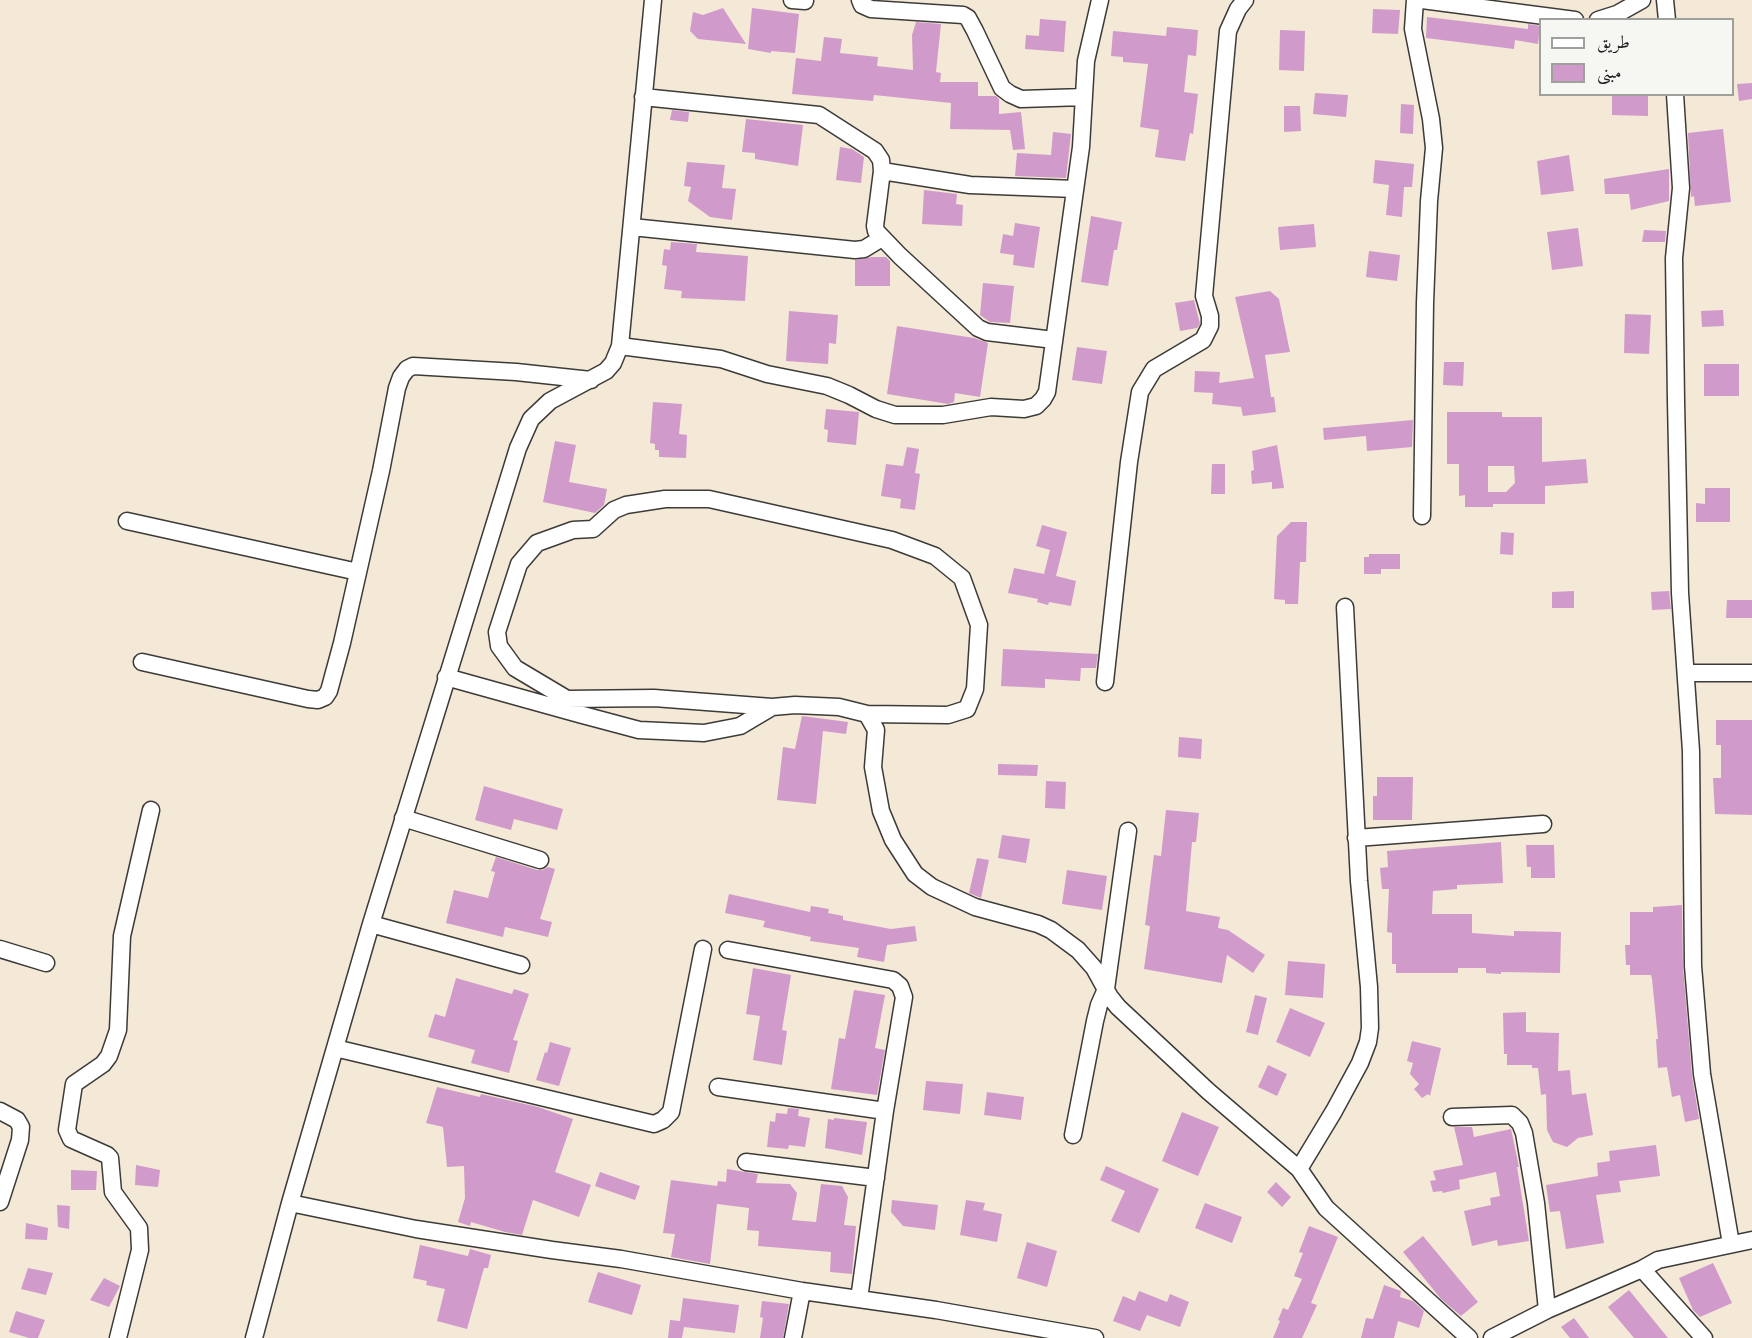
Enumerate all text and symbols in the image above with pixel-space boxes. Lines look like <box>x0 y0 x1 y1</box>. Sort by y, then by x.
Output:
legend <box>1539 18 1734 96</box>
text: طريق <box>1597 32 1630 53</box>
text: مبنى <box>1597 62 1622 83</box>

